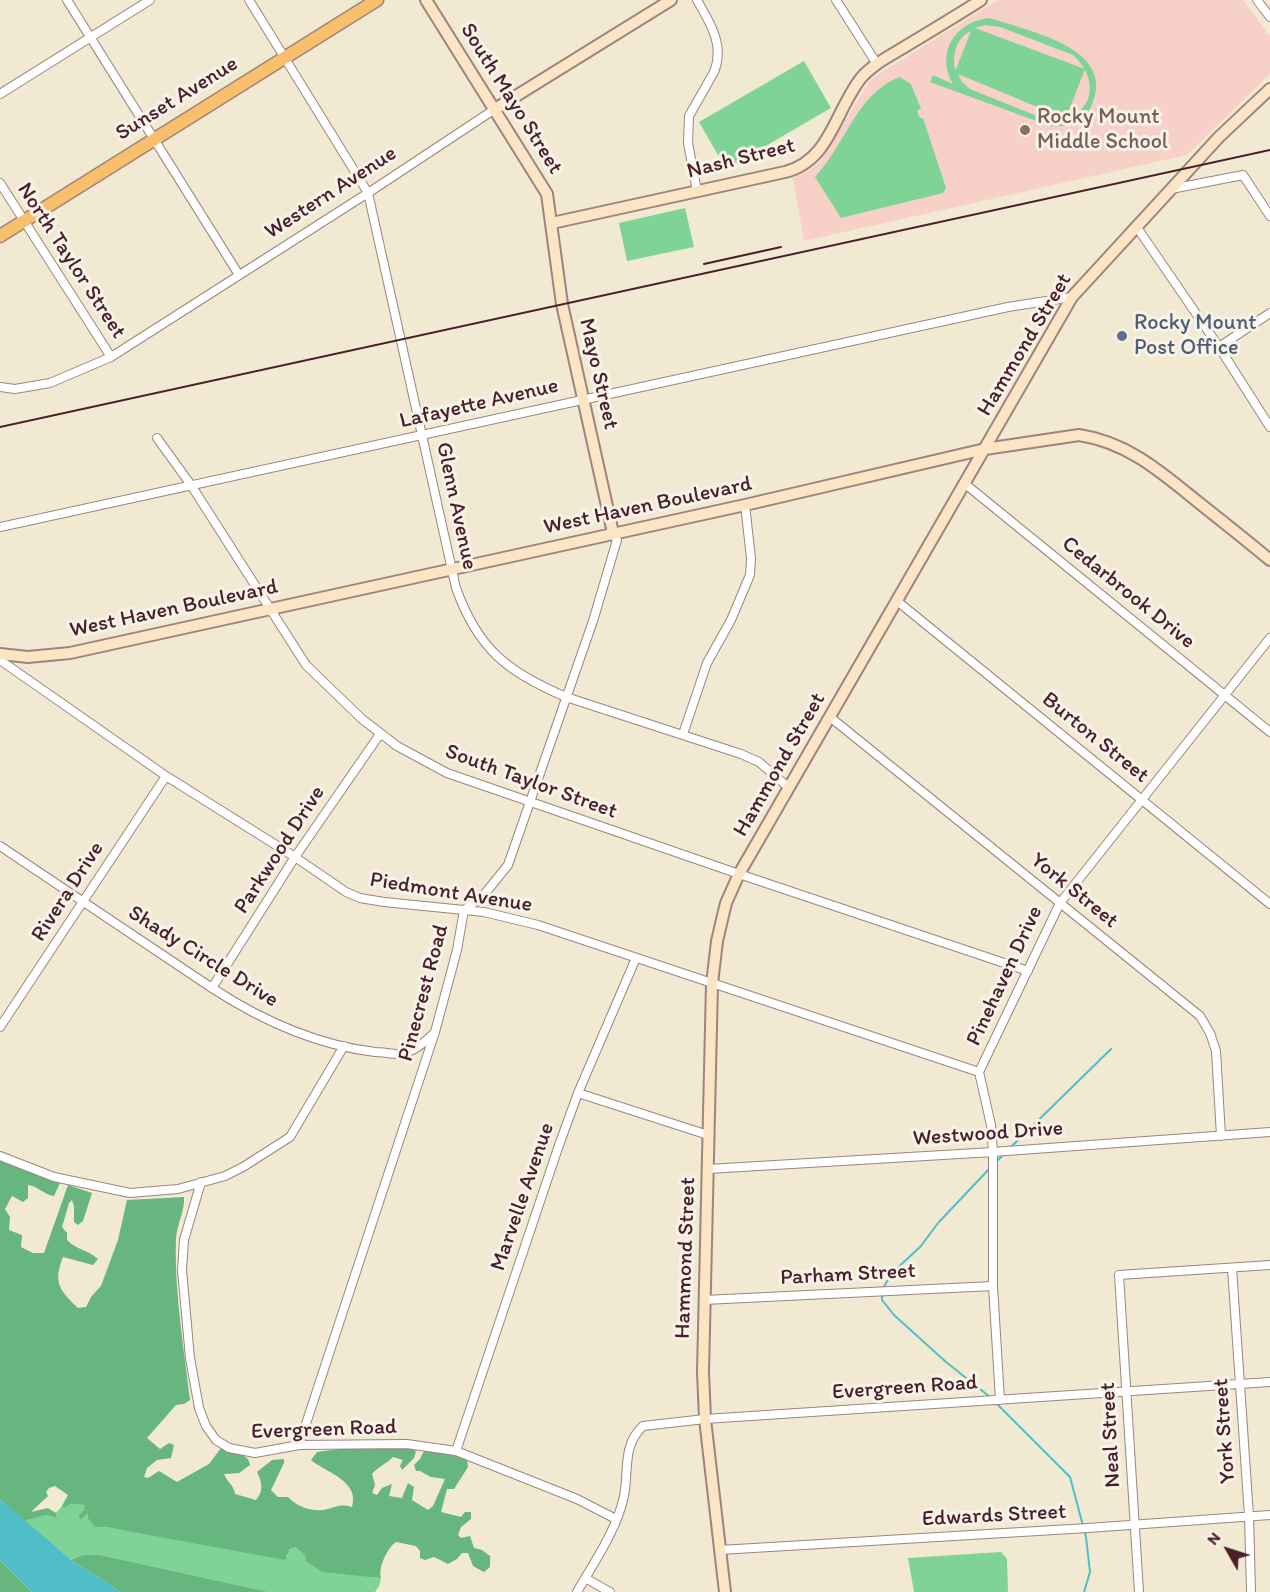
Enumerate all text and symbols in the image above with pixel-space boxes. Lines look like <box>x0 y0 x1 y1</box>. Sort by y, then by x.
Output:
street label: South Mayo Street <box>454 19 568 179</box>
street label: Sunset Avenue <box>111 51 243 147</box>
place label: Rocky Mount Middle School <box>1037 104 1168 156</box>
marker: Rocky Mount Middle School <box>1018 123 1032 137</box>
street label: Nash Street <box>684 133 798 185</box>
street label: Western Avenue <box>260 141 402 245</box>
street label: North Taylor Street <box>11 178 131 344</box>
street label: Hammond Street <box>972 269 1078 421</box>
place label: Rocky Mount Post Office <box>1134 310 1257 362</box>
street label: Mayo Street <box>572 316 624 432</box>
marker: Rocky Mount Post Office <box>1115 329 1129 343</box>
street label: Lafayette Avenue <box>397 373 561 435</box>
street label: Glenn Avenue <box>430 440 482 572</box>
street label: West Haven Boulevard <box>541 471 755 541</box>
street label: Cedarbrook Drive <box>1056 531 1200 655</box>
street label: West Haven Boulevard <box>67 574 281 644</box>
street label: Burton Street <box>1036 687 1154 789</box>
street label: Hammond Street <box>728 688 832 842</box>
street label: South Taylor Street <box>441 739 621 825</box>
street label: Parkwood Drive <box>229 781 331 919</box>
street label: Rivera Drive <box>26 837 110 947</box>
street label: York Street <box>1025 848 1123 934</box>
street label: Piedmont Avenue <box>368 867 534 919</box>
street label: Shady Circle Drive <box>123 900 283 1014</box>
street label: Pinehaven Drive <box>961 902 1049 1050</box>
street label: Pinecrest Road <box>393 922 455 1064</box>
street label: Westwood Drive <box>912 1116 1064 1152</box>
street label: Marvelle Avenue <box>485 1119 561 1275</box>
street label: Hammond Street <box>670 1177 702 1339</box>
street label: Parham Street <box>780 1258 916 1292</box>
street label: Evergreen Road <box>831 1370 979 1406</box>
street label: York Street <box>1208 1378 1242 1484</box>
street label: Neal Street <box>1095 1382 1127 1488</box>
street label: Evergreen Road <box>251 1414 397 1446</box>
street label: Edwards Street <box>921 1499 1067 1533</box>
north arrow <box>1198 1520 1258 1580</box>
text: N <box>1203 1528 1224 1549</box>

